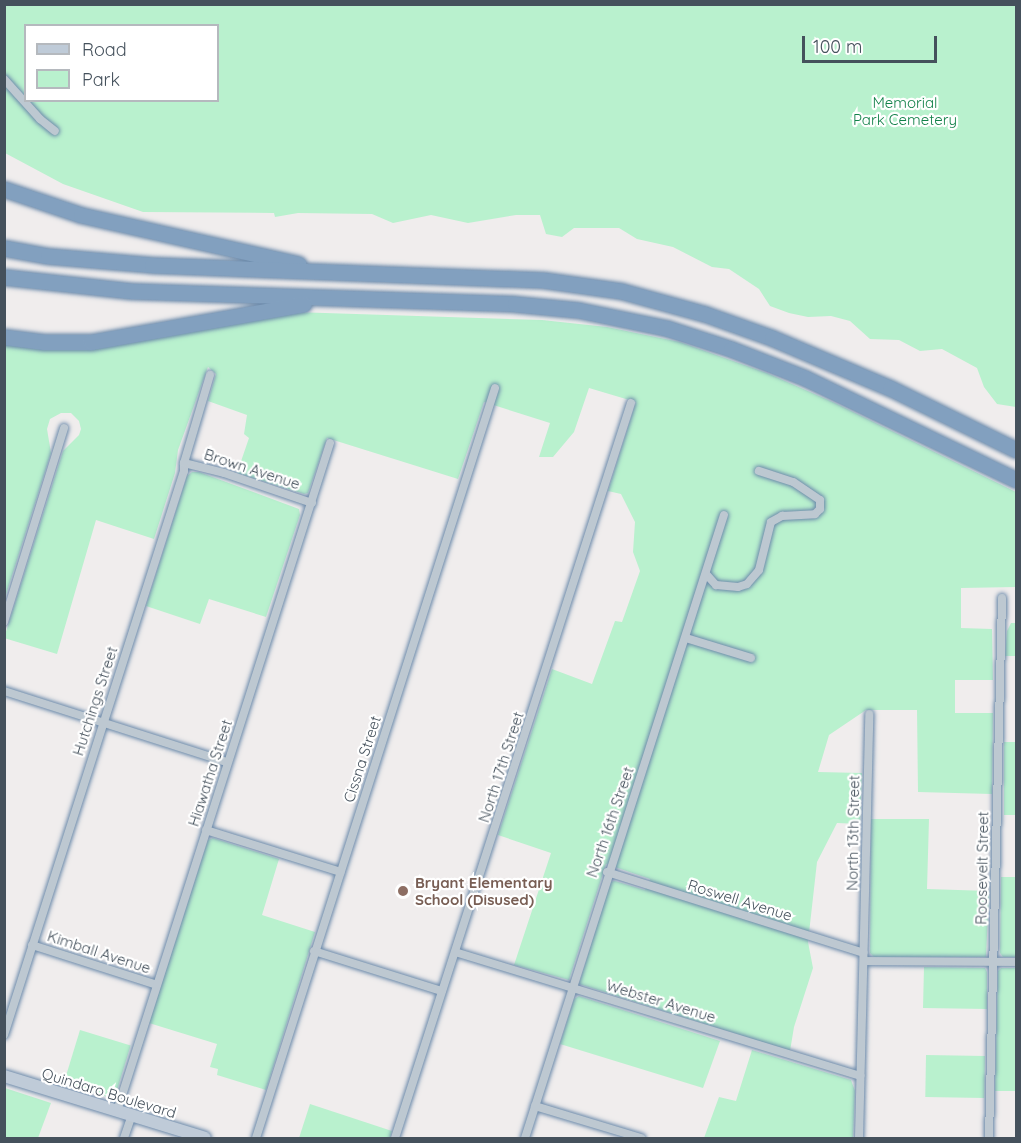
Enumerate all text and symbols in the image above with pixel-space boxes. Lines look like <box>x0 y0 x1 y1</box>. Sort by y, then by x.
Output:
legend <box>24 24 219 102</box>
scale bar <box>805 24 940 62</box>
text: 100 m <box>813 35 862 58</box>
text: Road <box>82 38 127 61</box>
text: Park <box>82 68 120 91</box>
park label: Memorial Park Cemetery <box>853 93 957 128</box>
street label: Brown Avenue <box>202 445 302 493</box>
street label: Hutchings Street <box>69 644 121 758</box>
street label: North 17th Street <box>475 709 527 825</box>
street label: Cissna Street <box>340 713 384 805</box>
street label: Hiawatha Street <box>184 717 236 829</box>
street label: North 16th Street <box>583 764 637 880</box>
street label: North 13th Street <box>843 775 863 891</box>
street label: Roosevelt Street <box>972 811 992 925</box>
place label: Bryant Elementary School (Disused) <box>415 873 553 908</box>
street label: Roswell Avenue <box>686 876 794 924</box>
marker: Bryant Elementary School (Disused) <box>396 884 410 898</box>
street label: Kimball Avenue <box>45 927 153 977</box>
street label: Webster Avenue <box>604 976 718 1026</box>
street label: Quindaro Boulevard <box>40 1064 178 1122</box>

